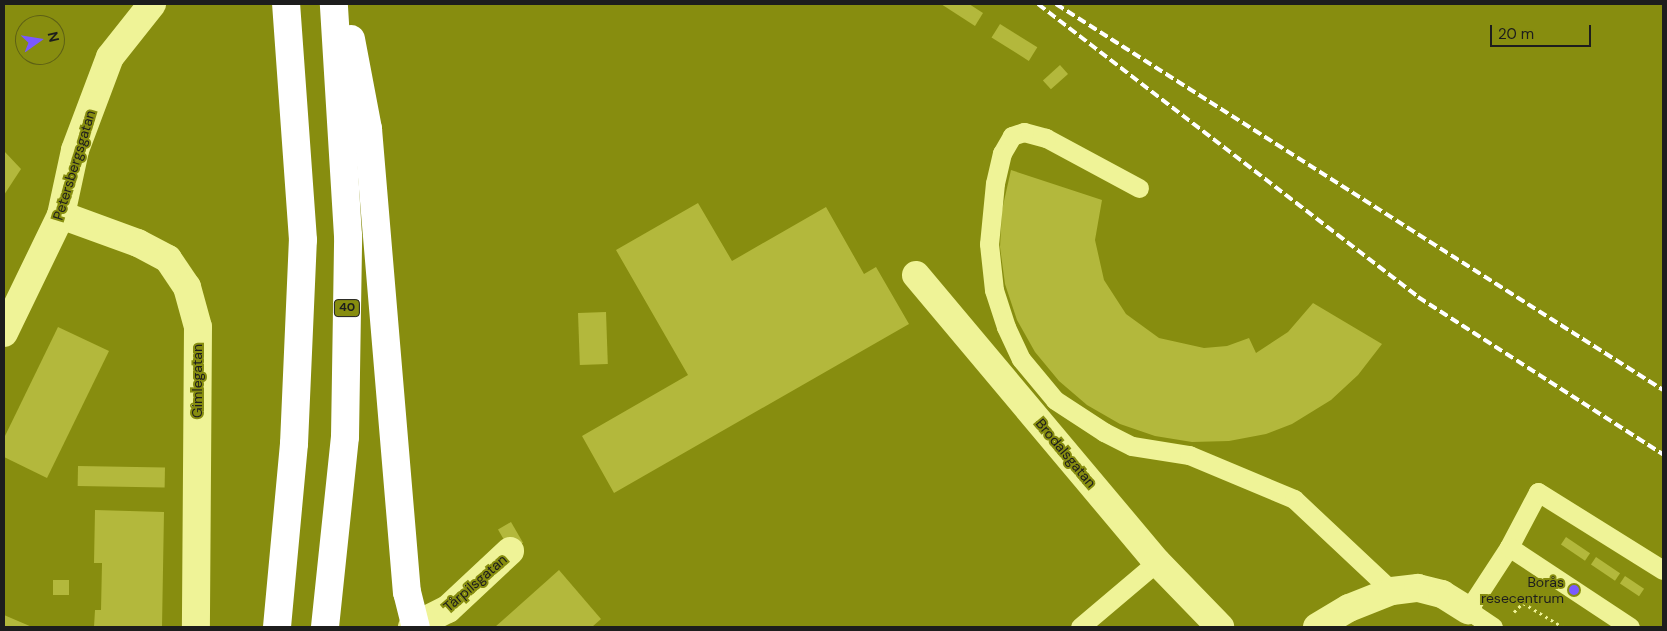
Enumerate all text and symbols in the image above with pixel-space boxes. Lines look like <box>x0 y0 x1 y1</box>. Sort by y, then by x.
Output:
north arrow <box>15 15 65 65</box>
scale bar <box>1492 15 1593 47</box>
text: 20 m <box>1498 24 1534 44</box>
text: N <box>44 30 64 44</box>
street label: Petersbergsgatan <box>49 108 99 222</box>
road number: 40 <box>333 298 361 318</box>
street label: Gimlegatan <box>189 344 205 418</box>
street label: Brodalsgatan <box>1032 415 1100 491</box>
street label: Tårpilsgatan <box>440 551 510 615</box>
place label: Borås resecentrum <box>1481 574 1564 606</box>
marker: Borås resecentrum <box>1568 584 1580 596</box>

